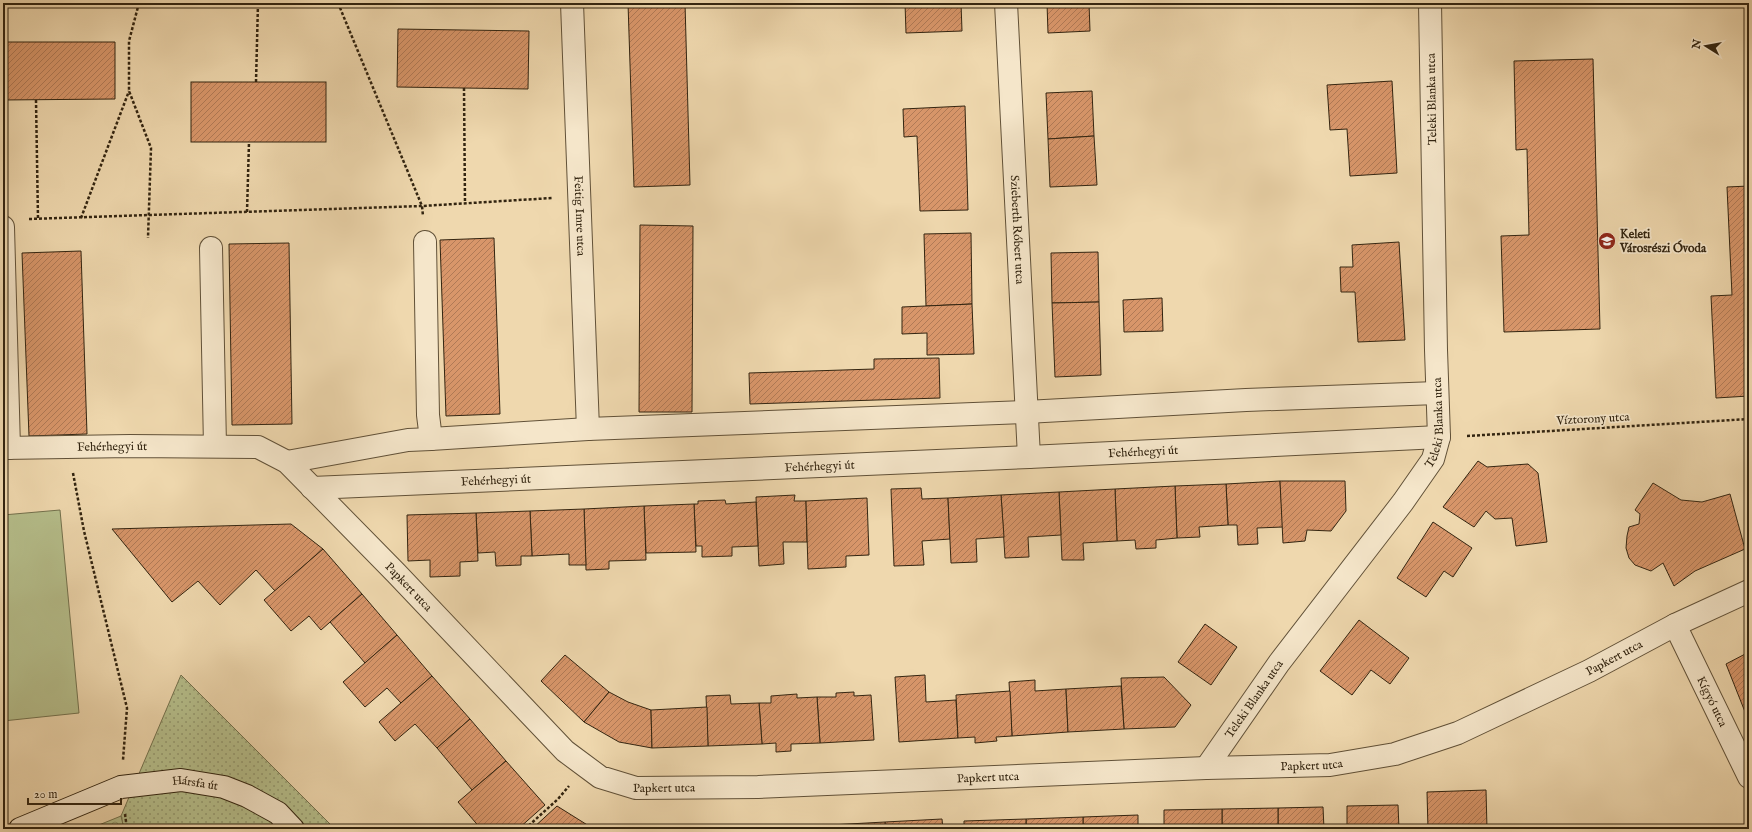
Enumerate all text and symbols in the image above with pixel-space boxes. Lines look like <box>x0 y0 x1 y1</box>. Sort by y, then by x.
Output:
north arrow <box>1686 26 1726 66</box>
text: N <box>1689 38 1705 51</box>
street label: Teleki Blanka utca <box>1424 52 1440 145</box>
street label: Feitig Imre utca <box>571 175 589 257</box>
street label: Szieberth Róbert utca <box>1007 175 1028 285</box>
place label: Keleti Városrészi Óvoda <box>1619 227 1707 256</box>
school or university icon: Keleti Városrészi Óvoda <box>1597 231 1617 251</box>
street label: Teleki Blanka utca <box>1421 376 1447 471</box>
street label: Víztorony utca <box>1555 410 1631 428</box>
street label: Fehérhegyi út <box>77 438 147 454</box>
street label: Fehérhegyi út <box>1108 442 1179 461</box>
street label: Fehérhegyi út <box>784 457 855 475</box>
street label: Fehérhegyi út <box>460 471 531 489</box>
street label: Papkert utca <box>382 559 436 615</box>
street label: Papkert utca <box>1583 636 1646 679</box>
street label: Teleki Blanka utca <box>1222 656 1287 741</box>
street label: Kígyó utca <box>1694 674 1731 730</box>
street label: Papkert utca <box>1280 755 1345 774</box>
street label: Papkert utca <box>956 768 1020 787</box>
street label: Hársfa út <box>171 772 219 793</box>
scale bar <box>28 780 121 806</box>
street label: Papkert utca <box>633 780 696 796</box>
text: 20 m <box>34 787 57 802</box>

